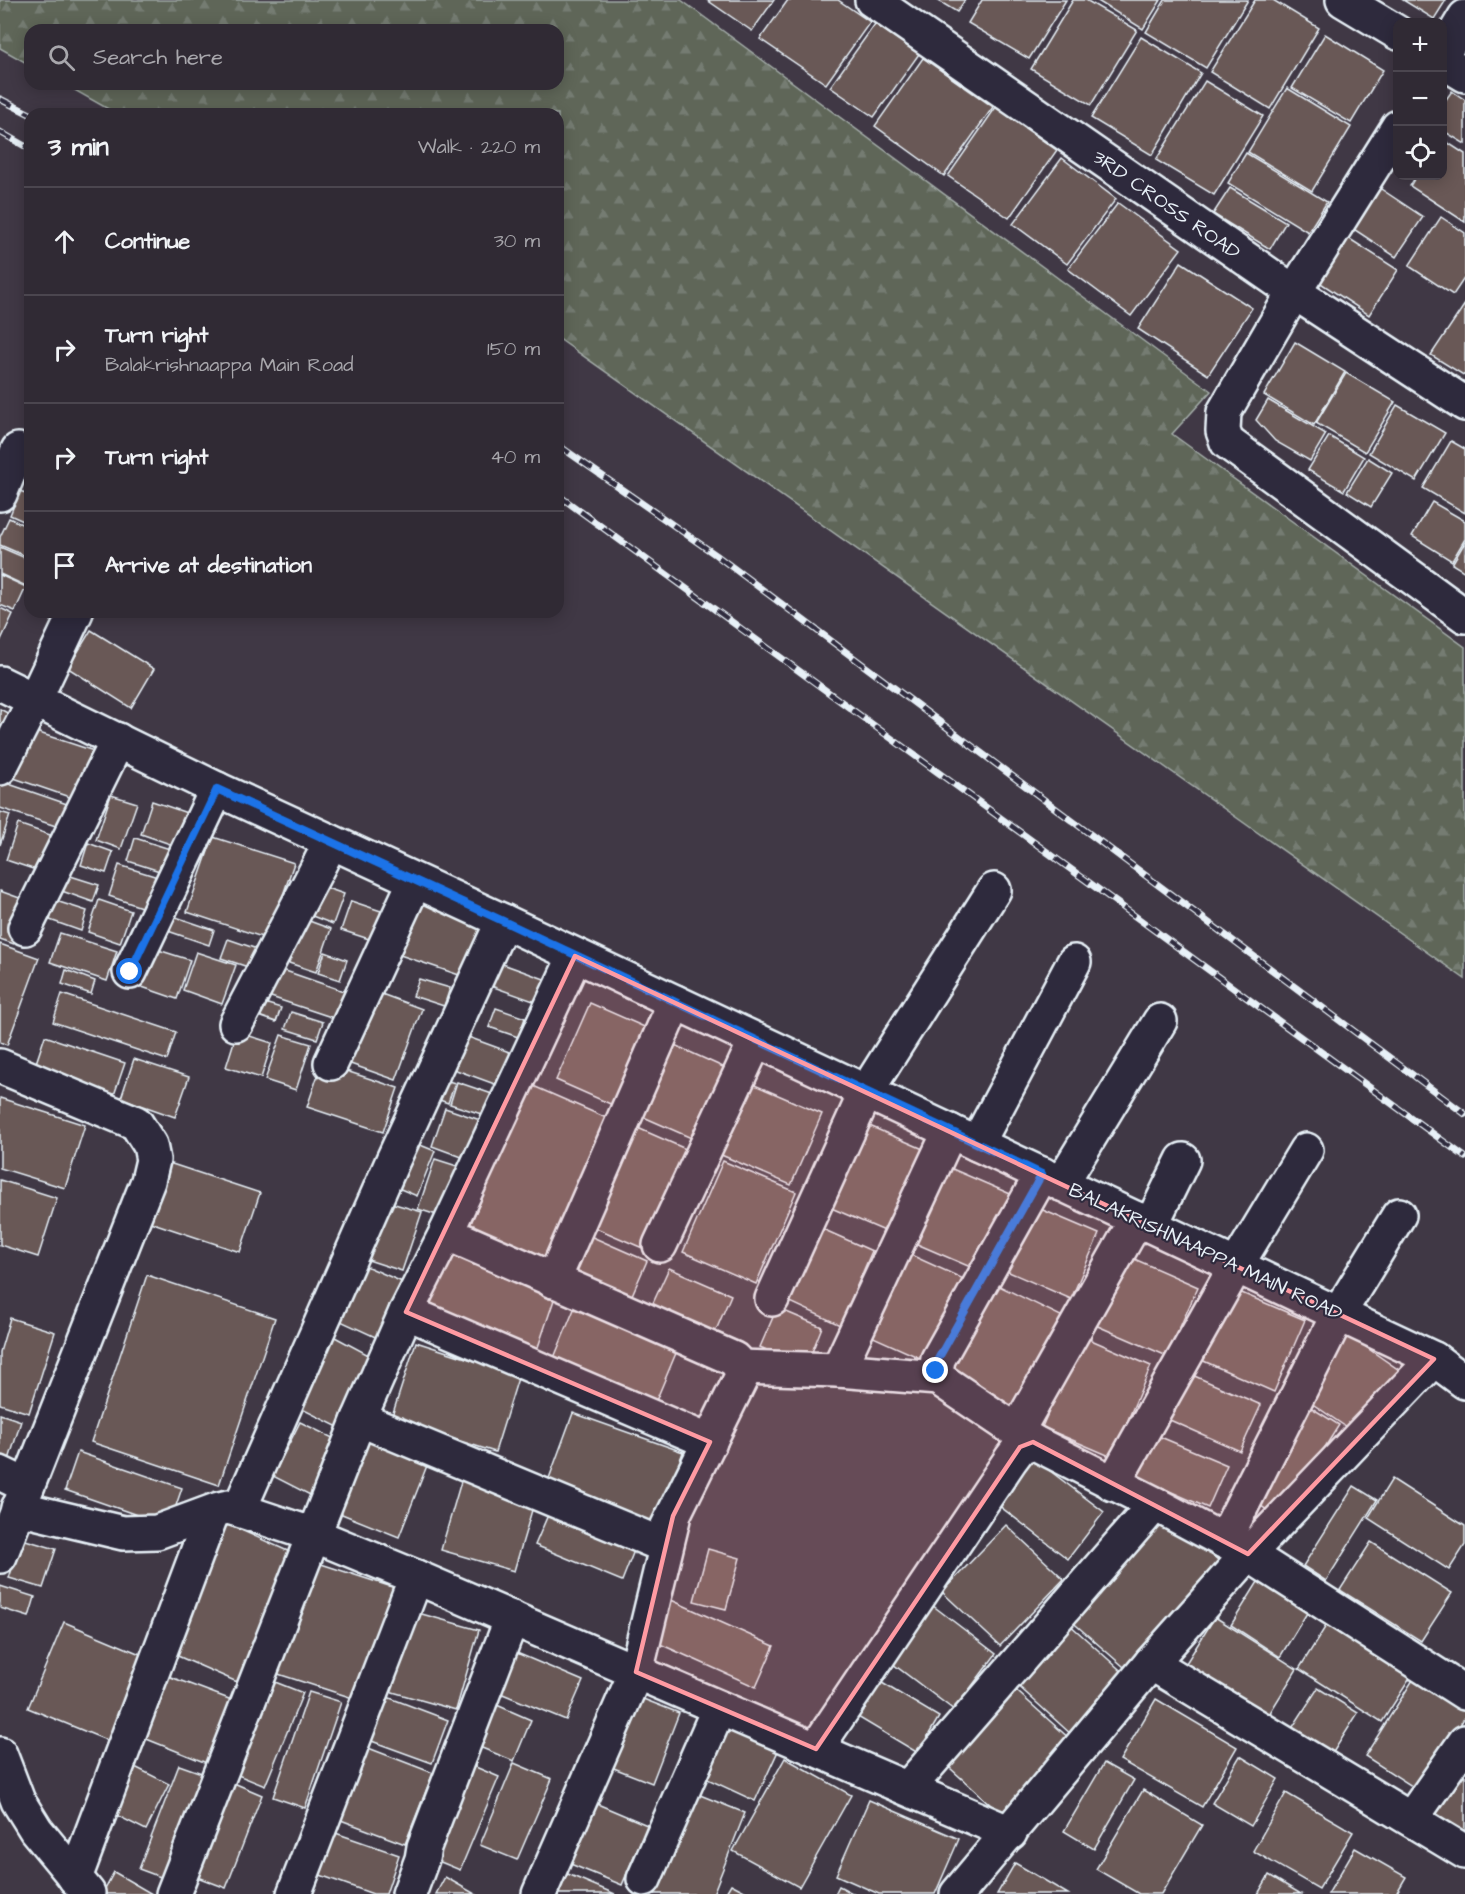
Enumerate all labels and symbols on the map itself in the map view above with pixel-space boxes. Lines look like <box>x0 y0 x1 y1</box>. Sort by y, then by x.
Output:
street label: 3RD CROSS ROAD <box>1087 143 1246 266</box>
route start <box>116 958 142 984</box>
street label: BALAKRISHNAAPPA MAIN ROAD <box>1064 1176 1347 1328</box>
route end <box>922 1357 948 1383</box>

